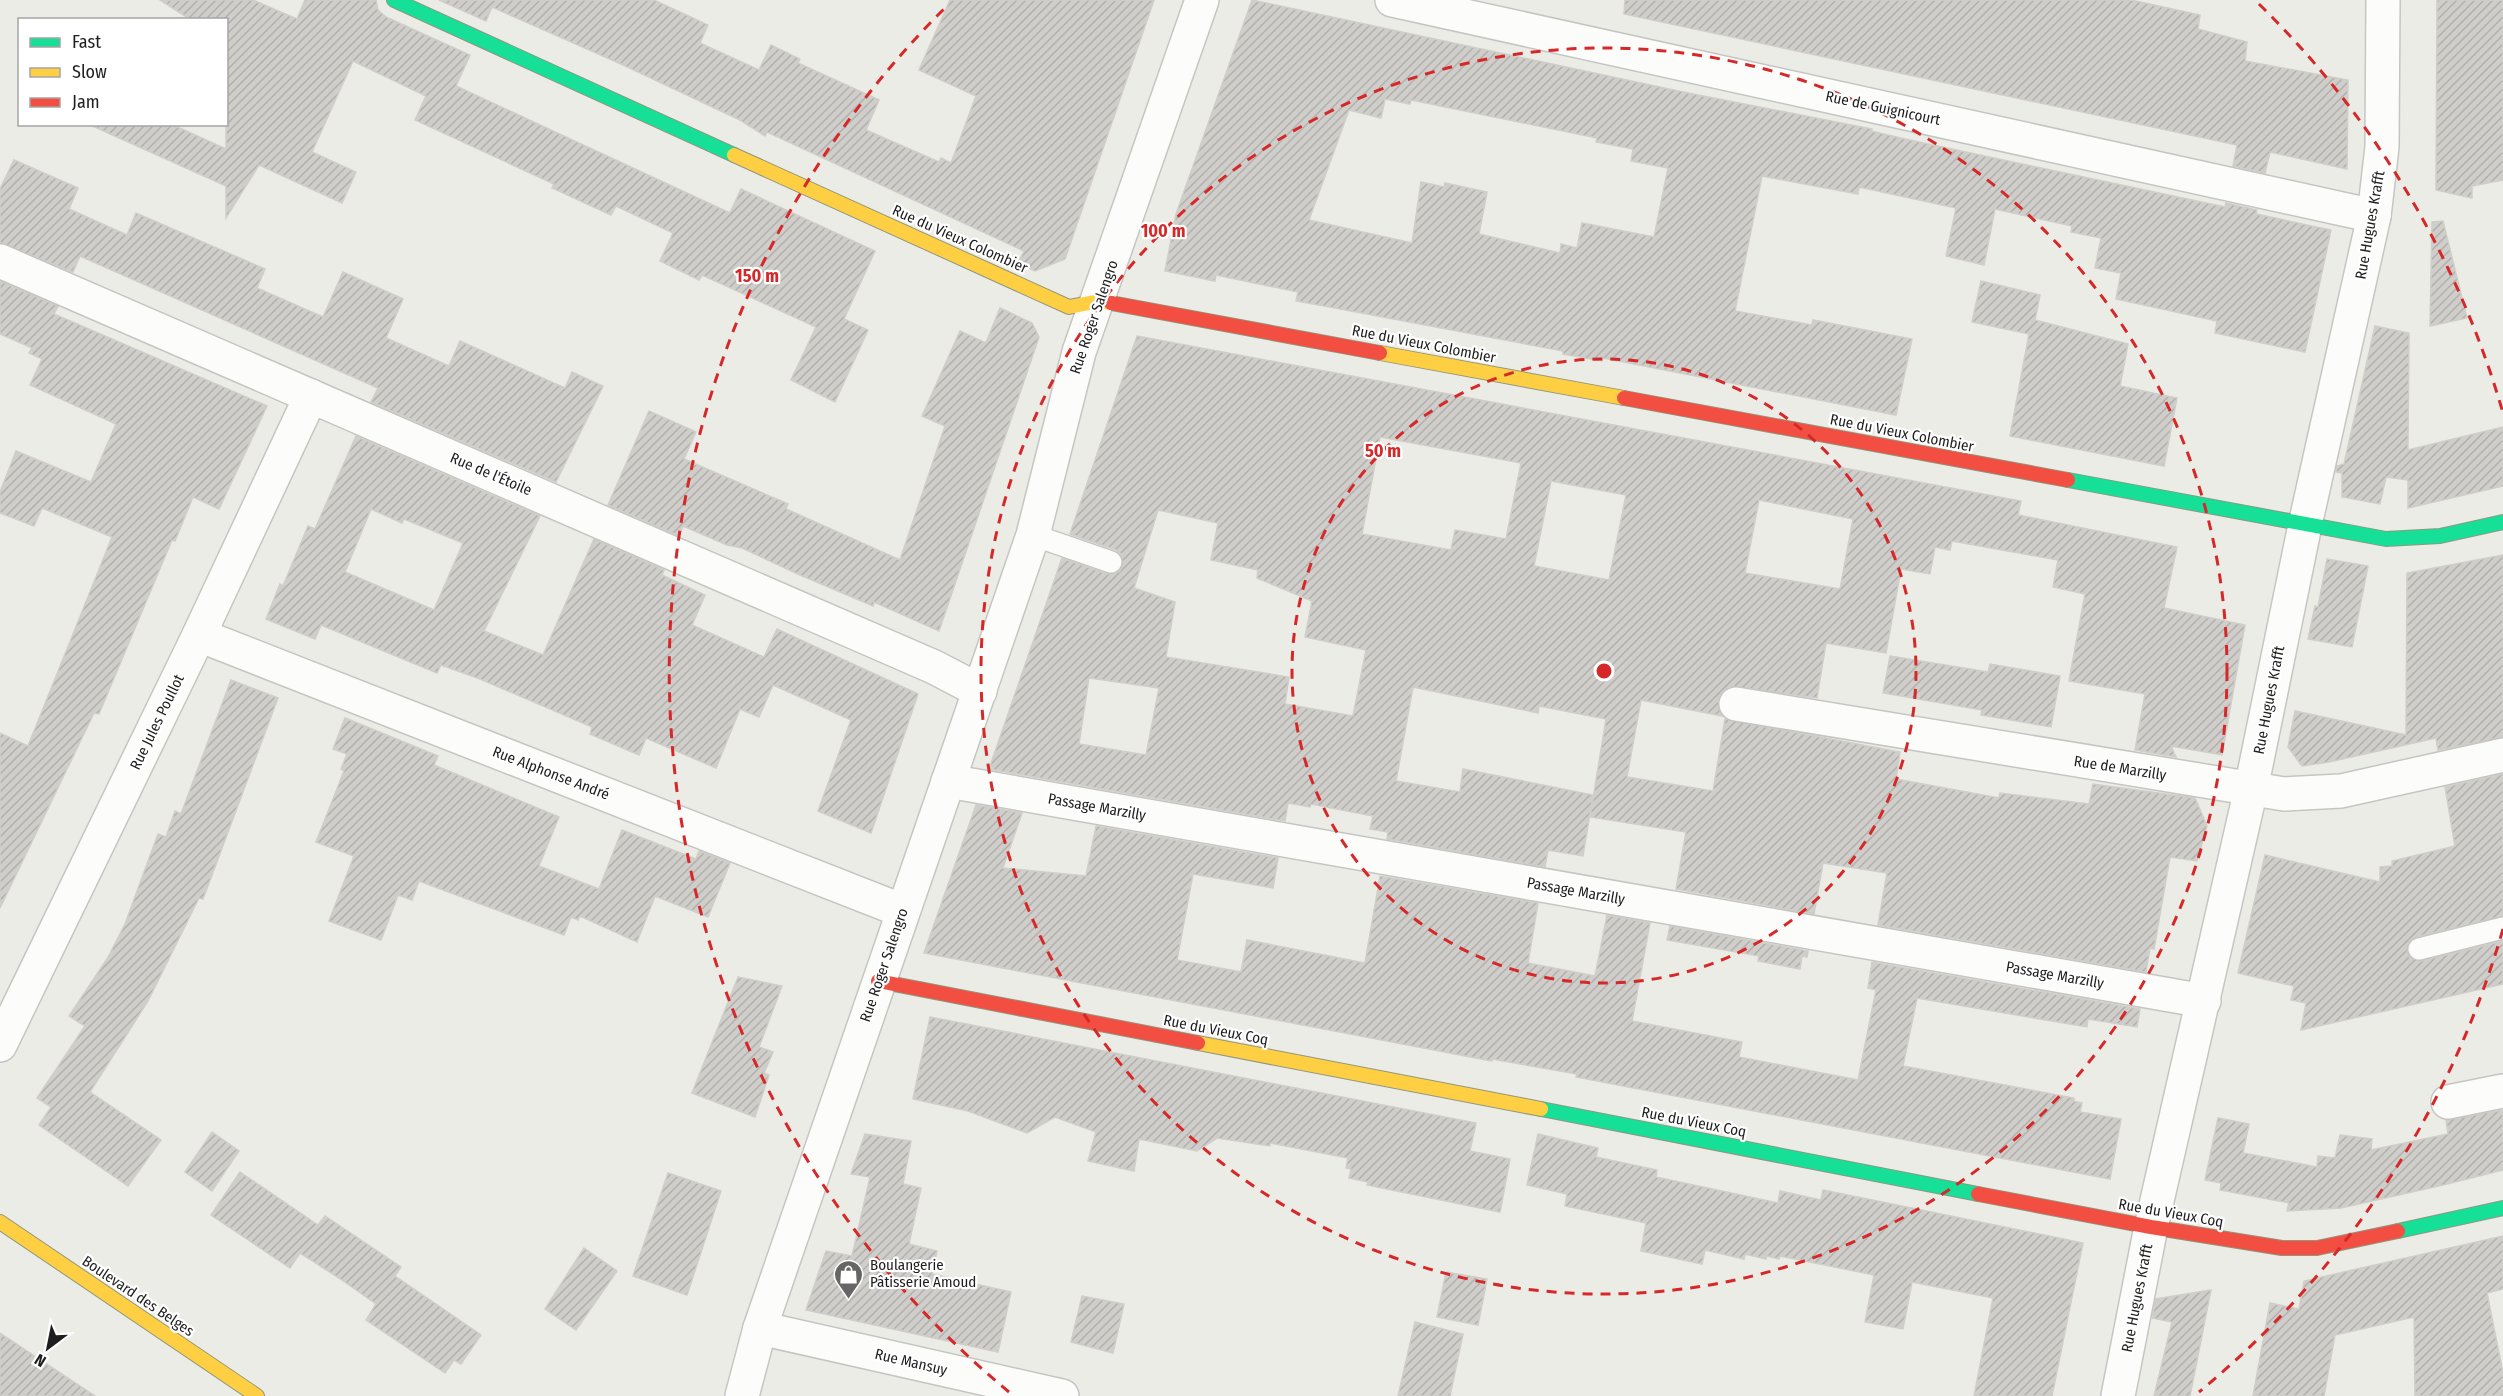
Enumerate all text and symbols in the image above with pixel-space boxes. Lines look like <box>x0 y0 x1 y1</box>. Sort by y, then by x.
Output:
legend <box>18 18 228 126</box>
text: Fast <box>72 31 101 53</box>
text: Slow <box>72 61 107 83</box>
street label: Rue de Guignicourt <box>1824 87 1942 129</box>
text: Jam <box>72 91 100 113</box>
street label: Rue Hugues Krafft <box>2352 169 2388 281</box>
street label: Rue du Vieux Colombier <box>890 201 1031 277</box>
text: 100 m <box>1141 220 1185 242</box>
street label: Rue Roger Salengro <box>1066 258 1122 376</box>
text: 150 m <box>735 265 779 287</box>
street label: Rue du Vieux Colombier <box>1351 321 1498 367</box>
street label: Rue du Vieux Colombier <box>1829 410 1976 456</box>
text: 50 m <box>1365 440 1401 462</box>
street label: Rue de l'Étoile <box>447 449 535 499</box>
street label: Rue Hugues Krafft <box>2250 644 2288 756</box>
centre of rings <box>1594 661 1614 681</box>
street label: Rue Jules Poullot <box>126 671 188 773</box>
street label: Rue Alphonse André <box>490 742 612 804</box>
street label: Rue de Marzilly <box>2073 752 2168 784</box>
street label: Passage Marzilly <box>1047 790 1148 825</box>
street label: Passage Marzilly <box>1526 874 1627 909</box>
street label: Rue Roger Salengro <box>856 906 912 1024</box>
street label: Passage Marzilly <box>2005 958 2106 993</box>
street label: Rue du Vieux Coq <box>1162 1011 1270 1049</box>
street label: Rue du Vieux Coq <box>1640 1103 1748 1141</box>
street label: Rue du Vieux Coq <box>2117 1195 2225 1231</box>
street label: Rue Hugues Krafft <box>2118 1242 2156 1354</box>
street label: Boulevard des Belges <box>79 1252 197 1340</box>
place label: Boulangerie Pâtisserie Amoud <box>870 1256 976 1291</box>
shop icon: Boulangerie Pâtisserie Amoud <box>833 1258 865 1300</box>
north arrow <box>18 1318 78 1378</box>
street label: Rue Mansuy <box>873 1345 949 1379</box>
text: N <box>31 1350 49 1371</box>

